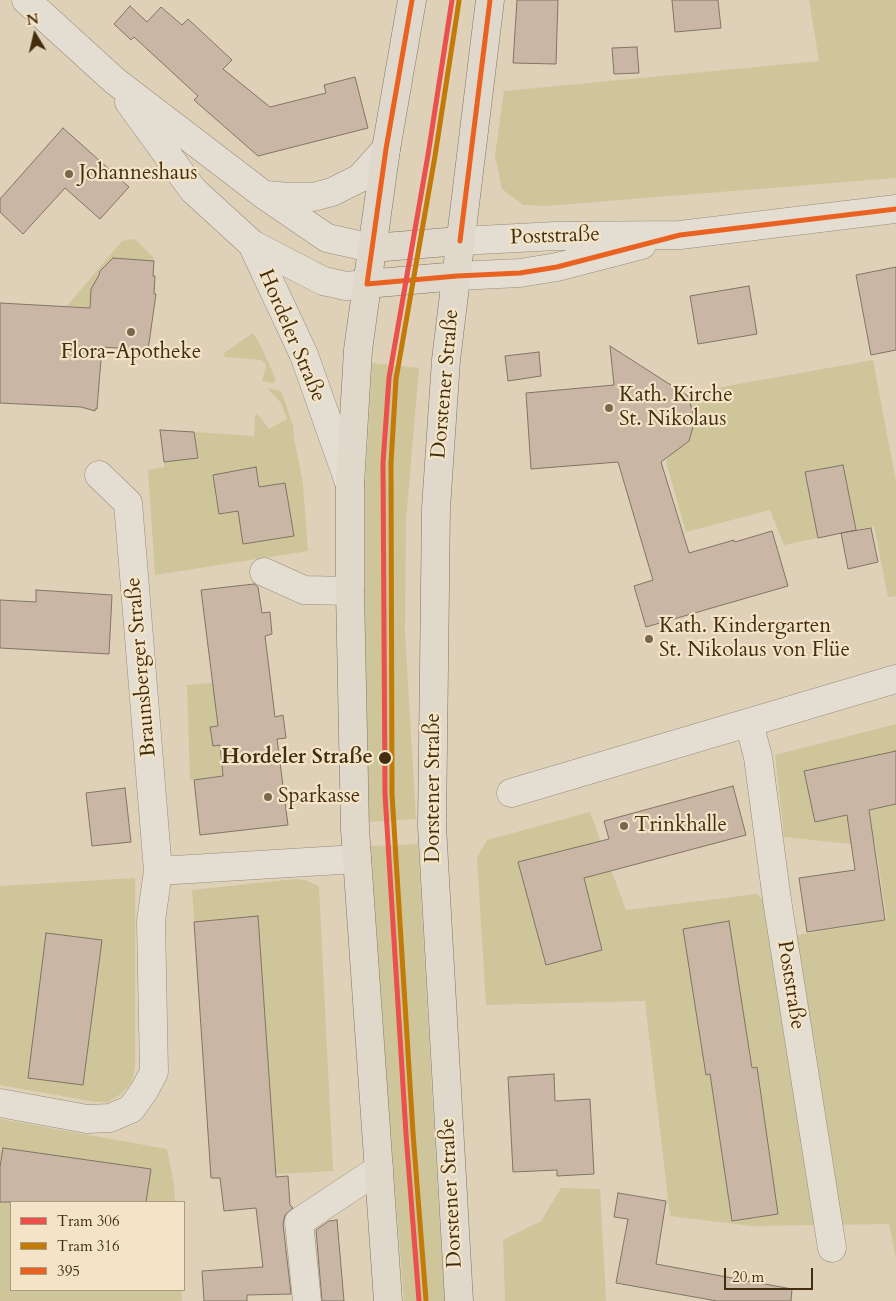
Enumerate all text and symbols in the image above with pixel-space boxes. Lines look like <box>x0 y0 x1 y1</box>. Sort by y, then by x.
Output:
text: N <box>25 9 40 30</box>
north arrow <box>10 10 60 60</box>
place label: Johanneshaus <box>79 161 198 187</box>
marker: Johanneshaus <box>63 168 75 180</box>
street label: Poststraße <box>510 223 600 251</box>
street label: Hordeler Straße <box>252 266 330 406</box>
street label: Dorstener Straße <box>427 308 465 460</box>
marker: Flora-Apotheke <box>125 326 137 338</box>
place label: Flora-Apotheke <box>61 340 201 366</box>
place label: Kath. Kirche St. Nikolaus <box>619 383 733 433</box>
marker: Kath. Kirche St. Nikolaus <box>603 402 615 414</box>
street label: Braunsberger Straße <box>122 576 162 758</box>
place label: Kath. Kindergarten St. Nikolaus von Flüe <box>659 614 850 664</box>
marker: Kath. Kindergarten St. Nikolaus von Flüe <box>643 633 655 645</box>
street label: Dorstener Straße <box>421 713 447 863</box>
place label: Hordeler Straße <box>221 745 373 771</box>
marker: Hordeler Straße <box>377 750 393 766</box>
place label: Sparkasse <box>278 784 360 810</box>
marker: Sparkasse <box>262 791 274 803</box>
place label: Trinkhalle <box>634 813 727 839</box>
marker: Trinkhalle <box>618 820 630 832</box>
street label: Poststraße <box>771 939 809 1031</box>
street label: Dorstener Straße <box>435 1117 469 1269</box>
legend <box>10 1201 185 1291</box>
text: Tram 306 <box>57 1211 120 1231</box>
text: Tram 316 <box>57 1236 120 1256</box>
scale bar <box>726 1258 815 1290</box>
text: 395 <box>57 1261 80 1281</box>
text: 20 m <box>732 1267 764 1287</box>

